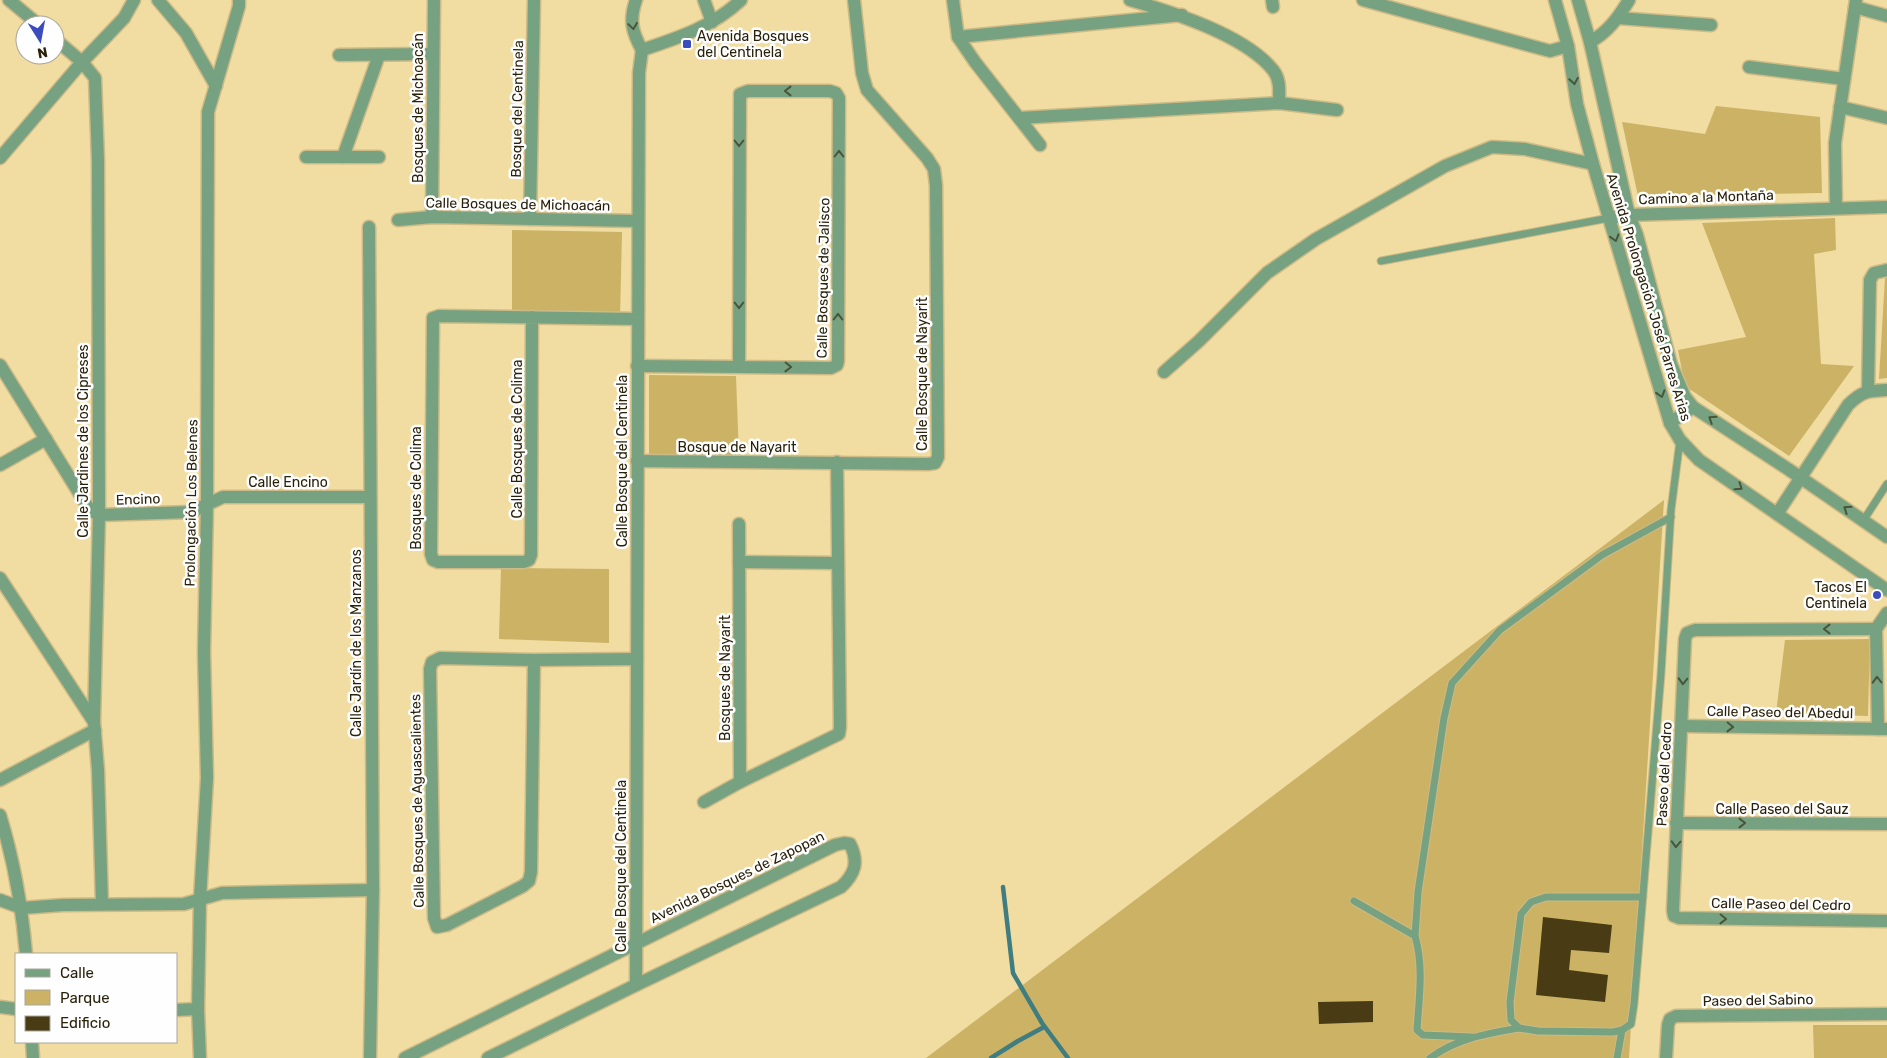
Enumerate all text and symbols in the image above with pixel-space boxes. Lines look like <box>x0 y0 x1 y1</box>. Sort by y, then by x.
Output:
north arrow <box>15 15 65 65</box>
one-way arrow <box>627 22 638 30</box>
place label: Avenida Bosques del Centinela <box>697 28 809 61</box>
street label: Bosques de Michoacán <box>410 33 427 183</box>
marker: Avenida Bosques del Centinela <box>681 38 693 50</box>
street label: Bosque del Centinela <box>508 40 527 178</box>
text: N <box>36 43 49 62</box>
one-way arrow <box>1568 77 1578 86</box>
one-way arrow <box>784 86 792 96</box>
one-way arrow <box>734 139 744 147</box>
one-way arrow <box>834 150 844 158</box>
street label: Avenida Prolongación José Parres Arias <box>1603 171 1694 423</box>
street label: Camino a la Montaña <box>1638 187 1774 208</box>
street label: Calle Bosques de Michoacán <box>425 194 611 215</box>
street label: Calle Bosques de Jalisco <box>814 198 833 358</box>
one-way arrow <box>1610 234 1620 242</box>
street label: Calle Bosque de Nayarit <box>914 296 931 451</box>
one-way arrow <box>734 302 744 309</box>
one-way arrow <box>833 313 844 321</box>
street label: Calle Jardines de los Cipreses <box>75 344 92 538</box>
street label: Calle Bosques de Colima <box>509 360 526 518</box>
one-way arrow <box>784 362 792 372</box>
street label: Calle Bosque del Centinela <box>614 375 631 547</box>
one-way arrow <box>1656 389 1666 398</box>
one-way arrow <box>1708 416 1717 425</box>
street label: Prolongación Los Belenes <box>182 419 201 587</box>
street label: Bosques de Colima <box>408 426 425 550</box>
street label: Bosque de Nayarit <box>678 439 797 456</box>
street label: Calle Encino <box>248 474 328 491</box>
one-way arrow <box>1733 481 1743 490</box>
street label: Encino <box>115 490 161 509</box>
one-way arrow <box>1843 506 1853 515</box>
street label: Calle Jardín de los Manzanos <box>348 549 365 737</box>
place label: Tacos El Centinela <box>1805 579 1867 612</box>
marker: Tacos El Centinela <box>1871 589 1883 601</box>
street label: Bosques de Nayarit <box>717 614 734 741</box>
one-way arrow <box>1823 624 1830 634</box>
one-way arrow <box>1872 676 1882 684</box>
one-way arrow <box>1678 678 1689 686</box>
street label: Calle Bosques de Aguascalientes <box>407 694 428 908</box>
street label: Calle Paseo del Abedul <box>1707 703 1853 722</box>
street label: Paseo del Cedro <box>1653 721 1676 827</box>
one-way arrow <box>1727 721 1735 732</box>
street label: Calle Bosque del Centinela <box>613 780 630 952</box>
street label: Calle Paseo del Sauz <box>1715 801 1849 818</box>
one-way arrow <box>1739 818 1747 828</box>
street label: Avenida Bosques de Zapopan <box>647 828 827 927</box>
one-way arrow <box>1670 840 1681 848</box>
street label: Calle Paseo del Cedro <box>1711 895 1851 914</box>
one-way arrow <box>1719 914 1727 924</box>
legend <box>15 953 178 1043</box>
text: Calle <box>60 964 94 982</box>
text: Parque <box>60 989 110 1007</box>
street label: Paseo del Sabino <box>1703 991 1814 1010</box>
text: Edificio <box>60 1014 110 1032</box>

